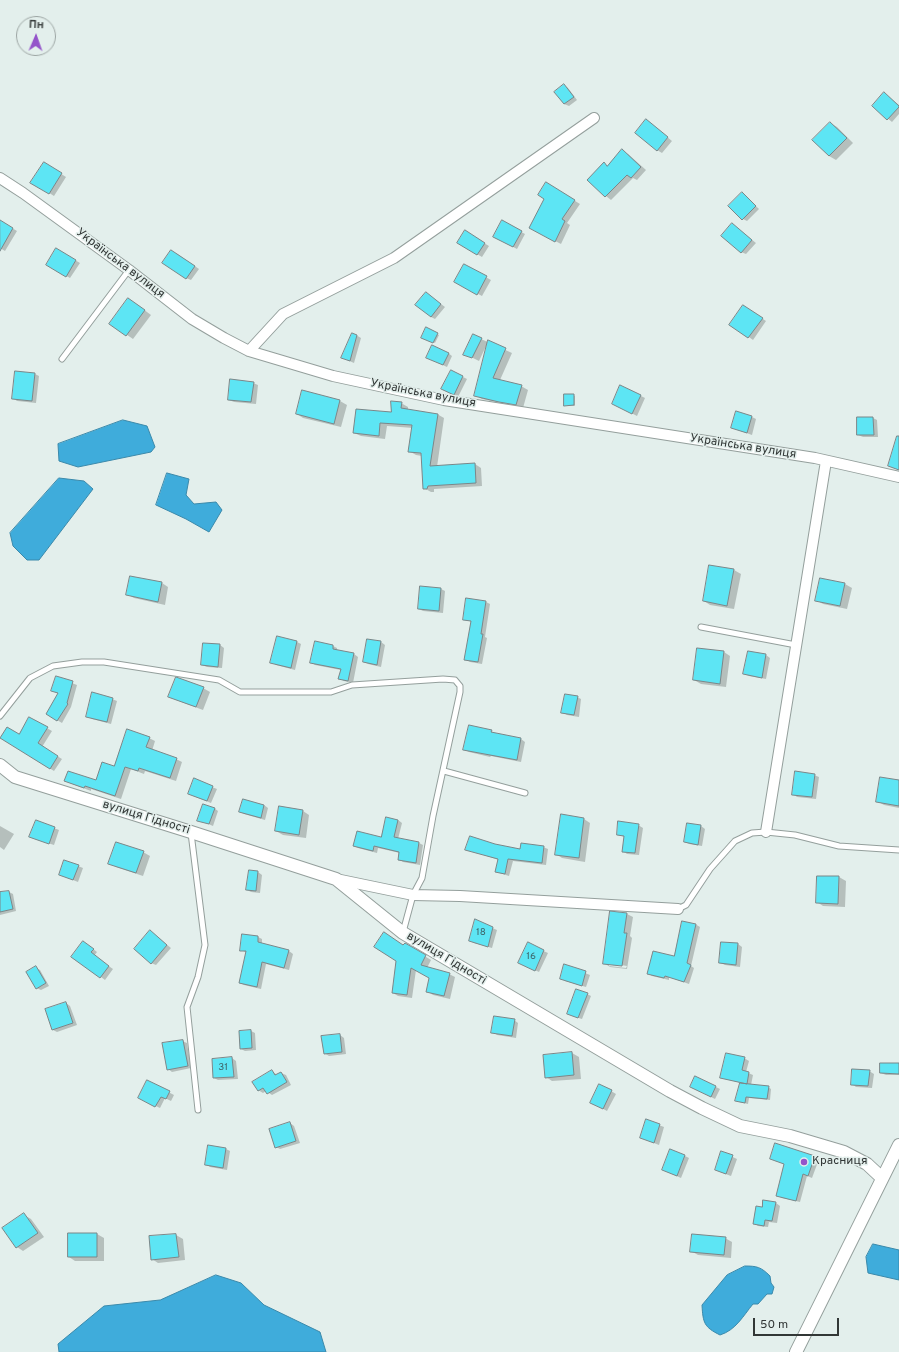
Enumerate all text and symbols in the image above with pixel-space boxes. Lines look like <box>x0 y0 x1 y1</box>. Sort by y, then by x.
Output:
north arrow <box>16 16 56 56</box>
text: Пн <box>29 18 44 32</box>
street label: Українська вулиця <box>73 226 167 302</box>
street label: Українська вулиця <box>369 377 477 411</box>
street label: Українська вулиця <box>689 431 797 463</box>
street label: вулиця Гідності <box>101 798 191 838</box>
house number: 18 <box>476 927 486 939</box>
street label: вулиця Гідності <box>403 929 489 989</box>
house number: 16 <box>526 951 536 963</box>
house number: 31 <box>218 1062 228 1074</box>
place label: Красниця <box>812 1155 867 1169</box>
marker: Красниця <box>799 1157 809 1167</box>
scale bar <box>755 1310 841 1336</box>
text: 50 m <box>760 1317 788 1333</box>

